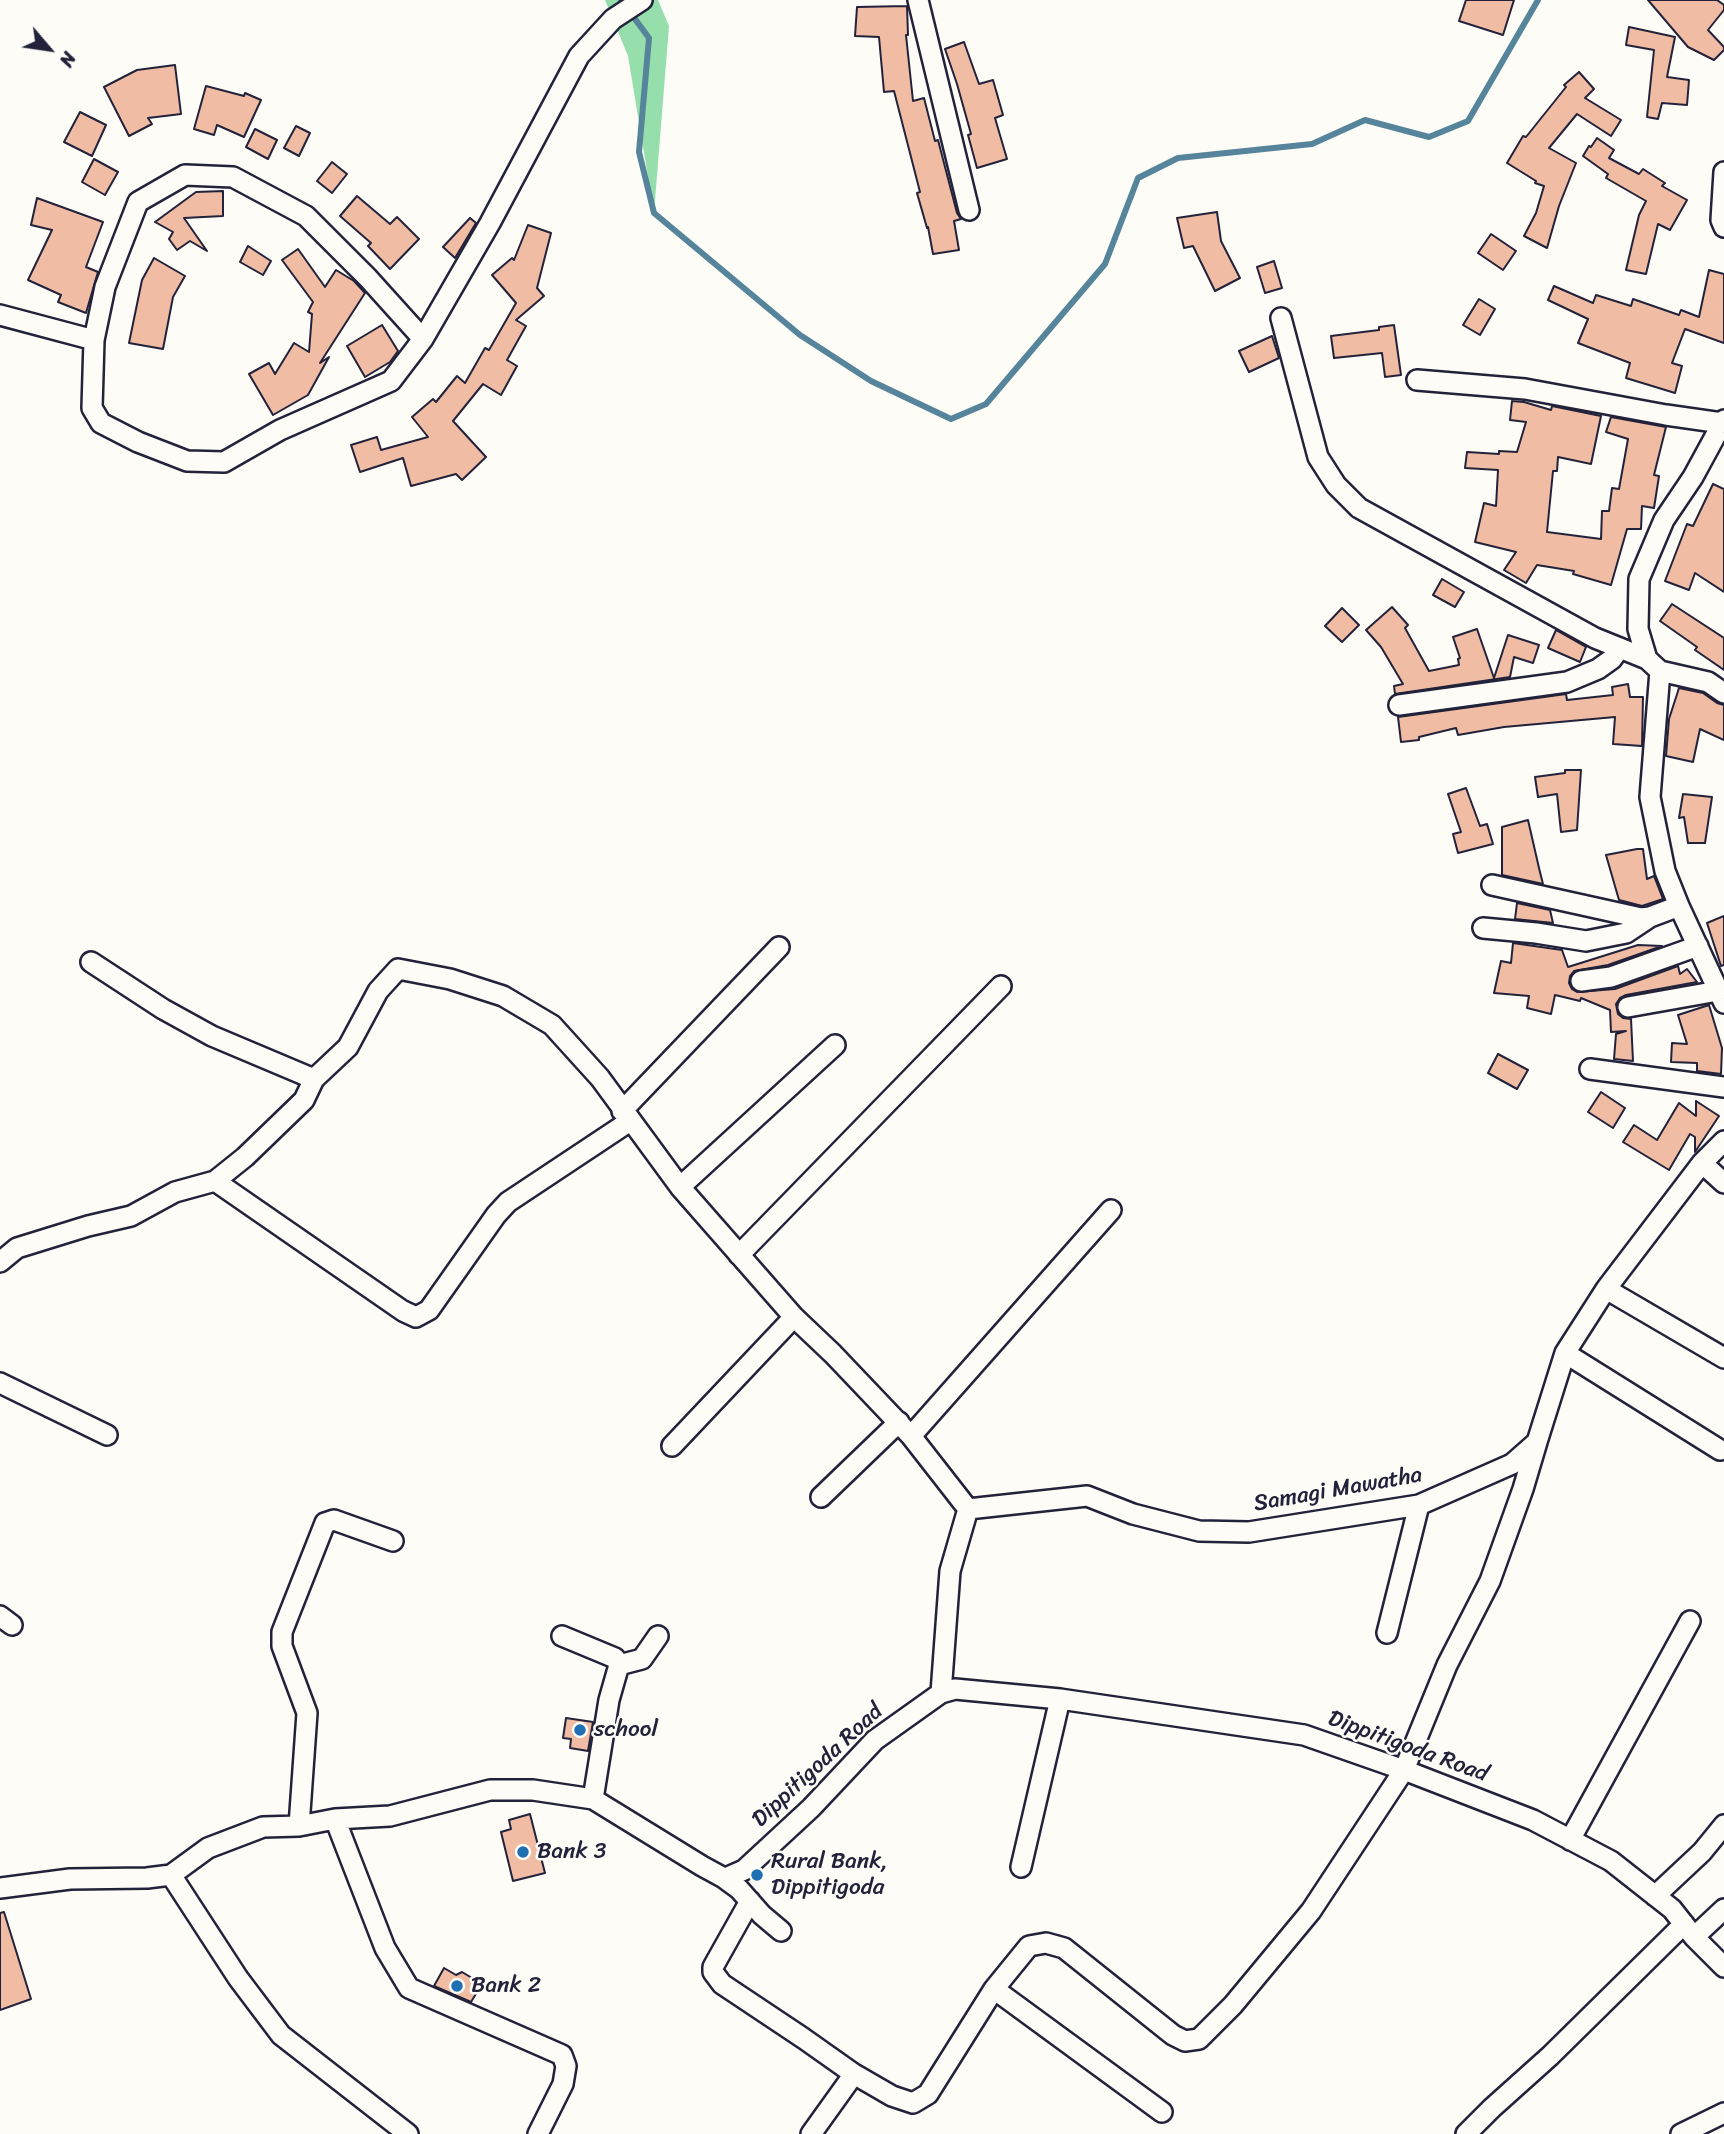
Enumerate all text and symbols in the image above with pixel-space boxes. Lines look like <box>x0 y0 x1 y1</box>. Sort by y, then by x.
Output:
north arrow <box>14 14 84 84</box>
text: N <box>50 46 85 73</box>
street label: Samagi Mawatha <box>1252 1462 1424 1518</box>
street label: Dippitigoda Road <box>747 1698 889 1834</box>
street label: Dippitigoda Road <box>1324 1705 1492 1789</box>
place label: school <box>594 1716 658 1744</box>
marker: school <box>572 1722 588 1738</box>
place label: Bank 3 <box>537 1838 606 1866</box>
marker: Bank 3 <box>515 1844 531 1860</box>
place label: Rural Bank, Dippitigoda <box>771 1848 888 1902</box>
marker: Rural Bank, Dippitigoda <box>749 1867 765 1883</box>
place label: Bank 2 <box>471 1972 541 2000</box>
marker: Bank 2 <box>449 1978 465 1994</box>

